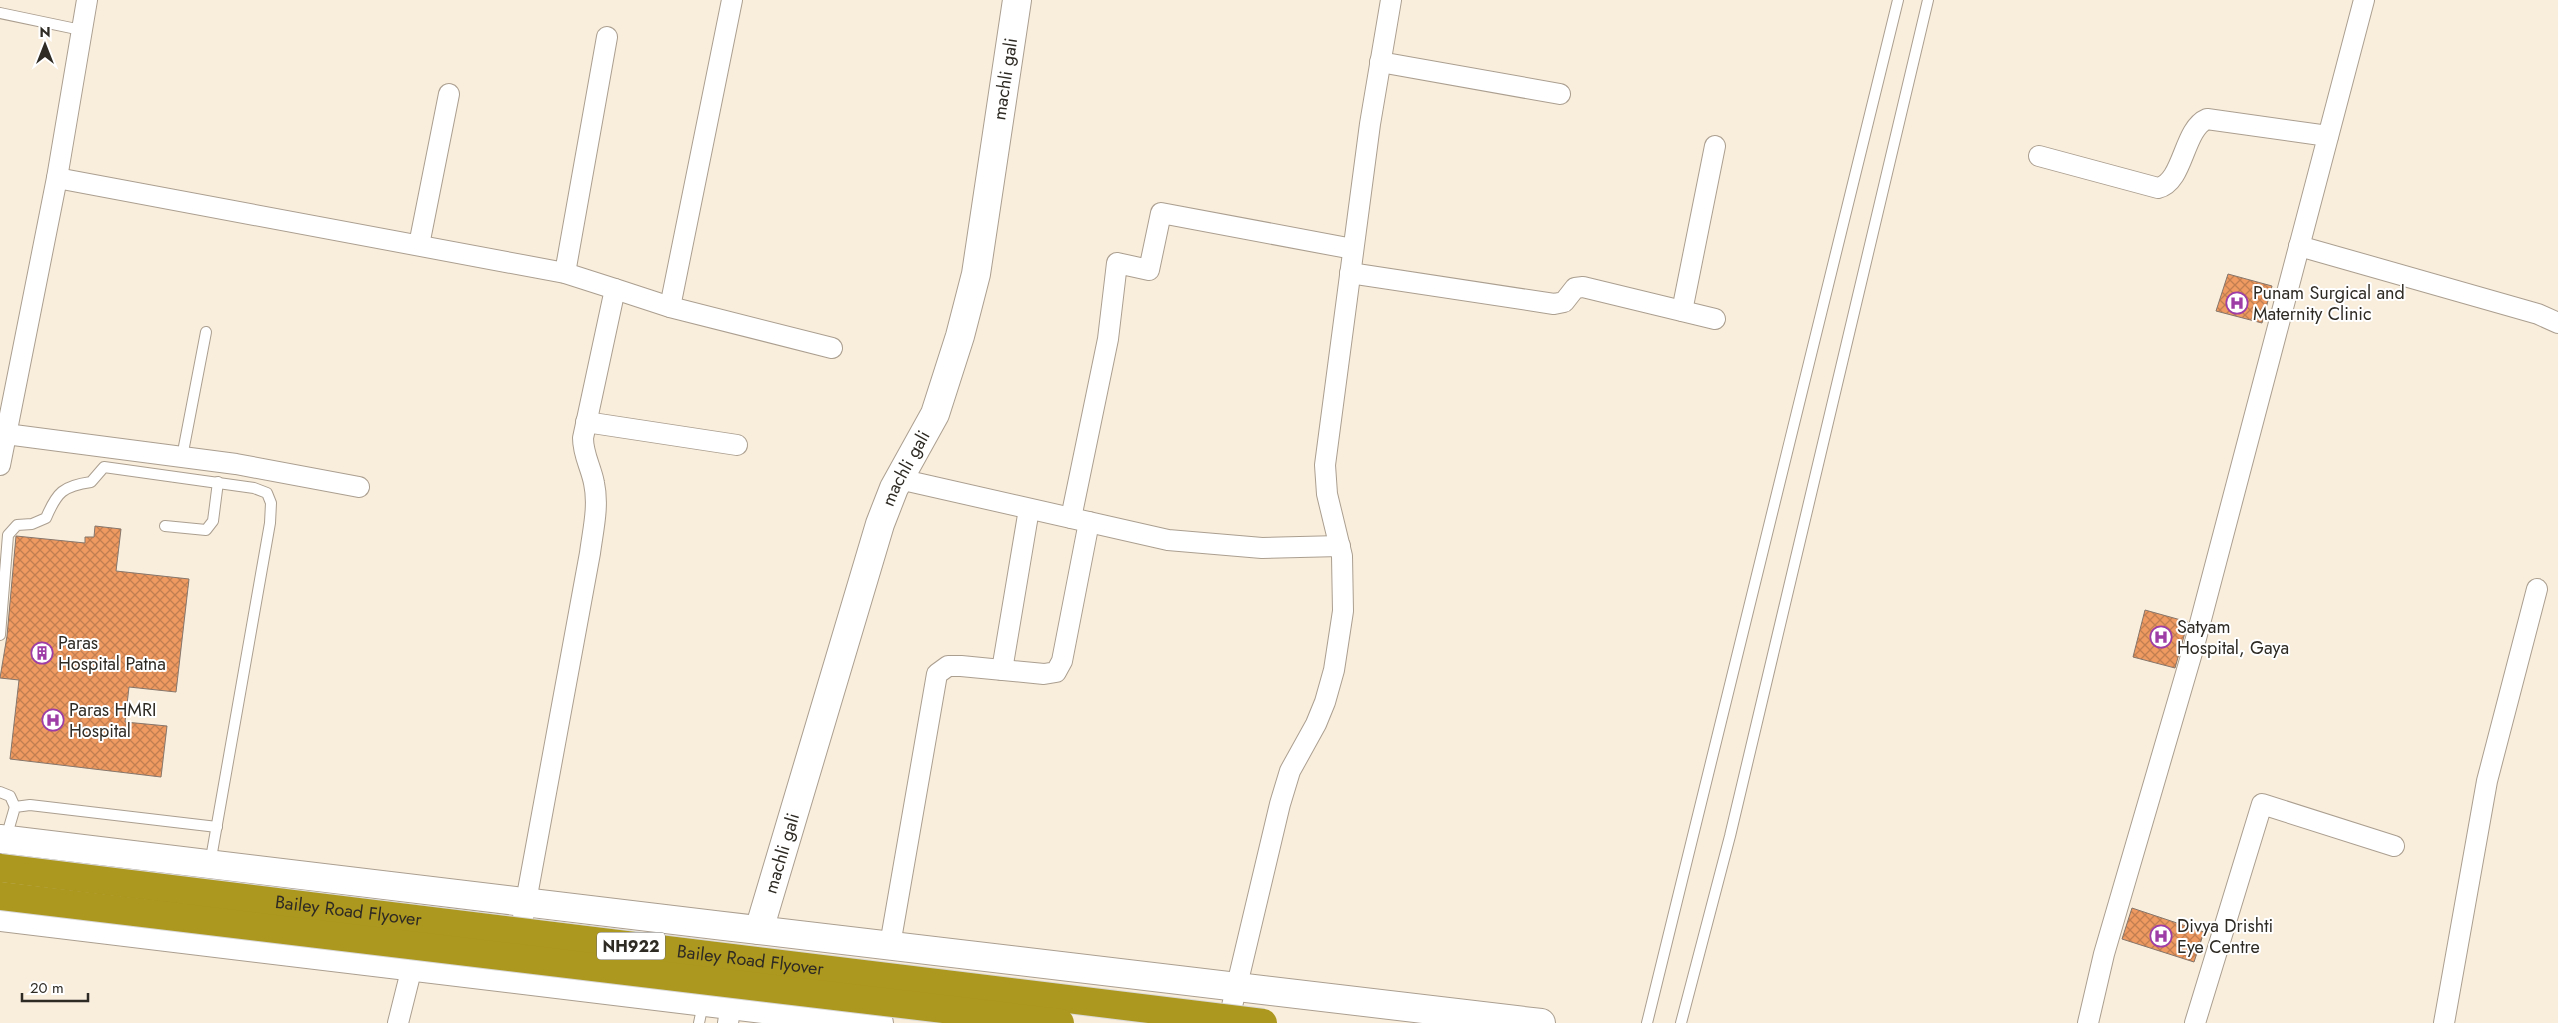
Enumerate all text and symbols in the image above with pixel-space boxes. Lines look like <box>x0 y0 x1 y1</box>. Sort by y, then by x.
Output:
north arrow <box>20 20 70 70</box>
text: N <box>39 22 51 42</box>
street label: machli gali <box>986 36 1024 122</box>
place label: Punam Surgical and Maternity Clinic <box>2253 280 2405 327</box>
hospital icon: Punam Surgical and Maternity Clinic <box>2225 291 2249 315</box>
street label: machli gali <box>875 426 936 510</box>
place label: Satyam Hospital, Gaya <box>2177 614 2289 661</box>
hospital icon: Satyam Hospital, Gaya <box>2149 625 2173 649</box>
place label: Paras Hospital Patna <box>58 630 166 677</box>
building icon: Paras Hospital Patna <box>30 641 54 665</box>
place label: Paras HMRI Hospital <box>69 697 156 744</box>
hospital icon: Paras HMRI Hospital <box>41 708 65 732</box>
street label: machli gali <box>758 810 806 897</box>
street label: Bailey Road Flyover <box>274 889 424 933</box>
place label: Divya Drishti Eye Centre <box>2177 913 2273 960</box>
hospital icon: Divya Drishti Eye Centre <box>2149 924 2173 948</box>
road number: NH922 <box>597 932 665 959</box>
street label: Bailey Road Flyover <box>676 938 826 982</box>
scale bar <box>22 970 89 1002</box>
text: 20 m <box>30 977 64 999</box>

